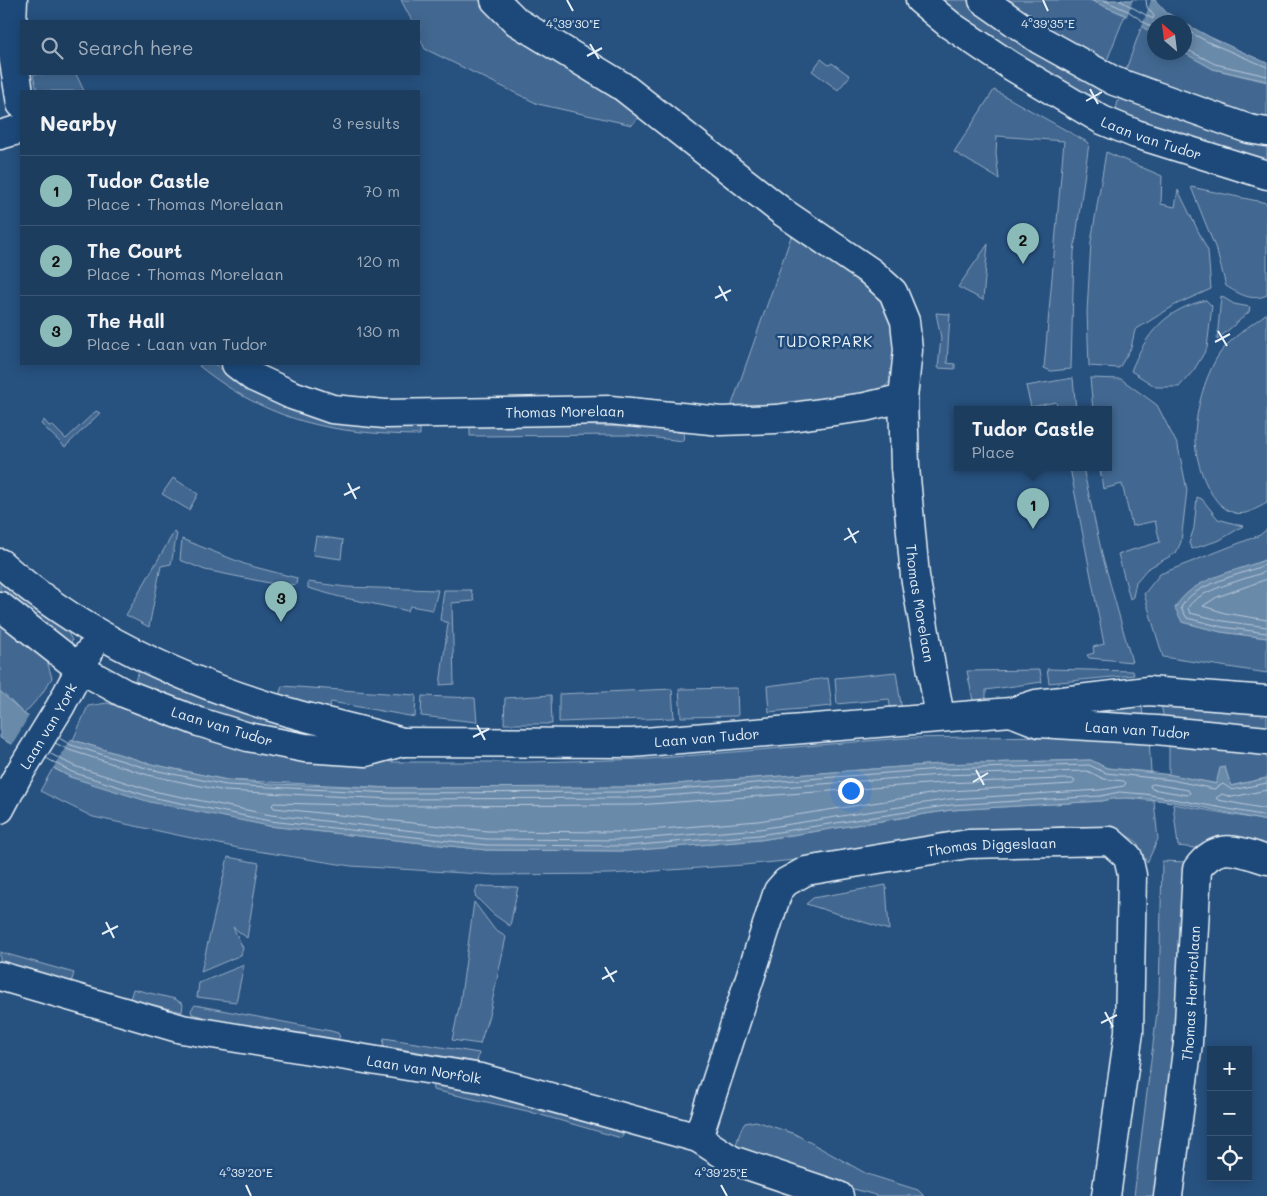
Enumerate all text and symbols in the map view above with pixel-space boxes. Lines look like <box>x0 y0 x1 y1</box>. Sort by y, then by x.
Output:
text: 4°39'30"E <box>546 15 600 31</box>
text: 4°39'35"E <box>1021 15 1075 31</box>
north arrow <box>1147 15 1192 60</box>
search box <box>20 20 420 75</box>
icon: search <box>38 34 66 62</box>
text: Search here <box>78 35 194 60</box>
text: Nearby <box>40 109 117 136</box>
street label: Laan van Tudor <box>1098 111 1204 164</box>
text: 3 results <box>332 112 400 133</box>
text: Tudor Castle <box>87 168 210 193</box>
text: 1 <box>52 180 60 201</box>
text: 70 m <box>363 180 400 201</box>
text: Place · Thomas Morelaan <box>87 193 283 214</box>
pin: 2 <box>1007 223 1039 264</box>
text: The Court <box>87 238 182 263</box>
text: 2 <box>52 250 60 271</box>
text: 120 m <box>356 250 400 271</box>
text: Place · Thomas Morelaan <box>87 263 283 284</box>
text: The Hall <box>87 308 165 333</box>
text: 3 <box>51 320 61 341</box>
text: 130 m <box>356 320 400 341</box>
district label: TUDORPARK <box>777 331 873 351</box>
text: Place · Laan van Tudor <box>87 333 267 354</box>
street label: Thomas Morelaan <box>505 400 625 421</box>
popup <box>954 406 1112 471</box>
text: Tudor Castle <box>972 416 1094 441</box>
text: Place <box>972 441 1015 462</box>
pin: 1 <box>1017 488 1049 529</box>
street label: Thomas Morelaan <box>903 543 940 663</box>
pin: 3 <box>265 581 297 622</box>
street label: Laan van York <box>15 679 81 773</box>
street label: Laan van Tudor <box>169 702 275 750</box>
street label: Laan van Tudor <box>1085 716 1191 743</box>
street label: Laan van Tudor <box>654 723 760 751</box>
your location <box>838 778 864 804</box>
street label: Thomas Diggeslaan <box>925 833 1056 860</box>
street label: Thomas Harriotlaan <box>1176 925 1204 1062</box>
map controls <box>1207 1046 1252 1181</box>
button: + <box>1207 1046 1252 1091</box>
street label: Laan van Norfolk <box>365 1050 483 1087</box>
button: − <box>1207 1091 1252 1136</box>
button: locate <box>1207 1136 1252 1181</box>
text: 4°39'20"E <box>219 1164 273 1180</box>
text: 4°39'25"E <box>694 1164 748 1180</box>

